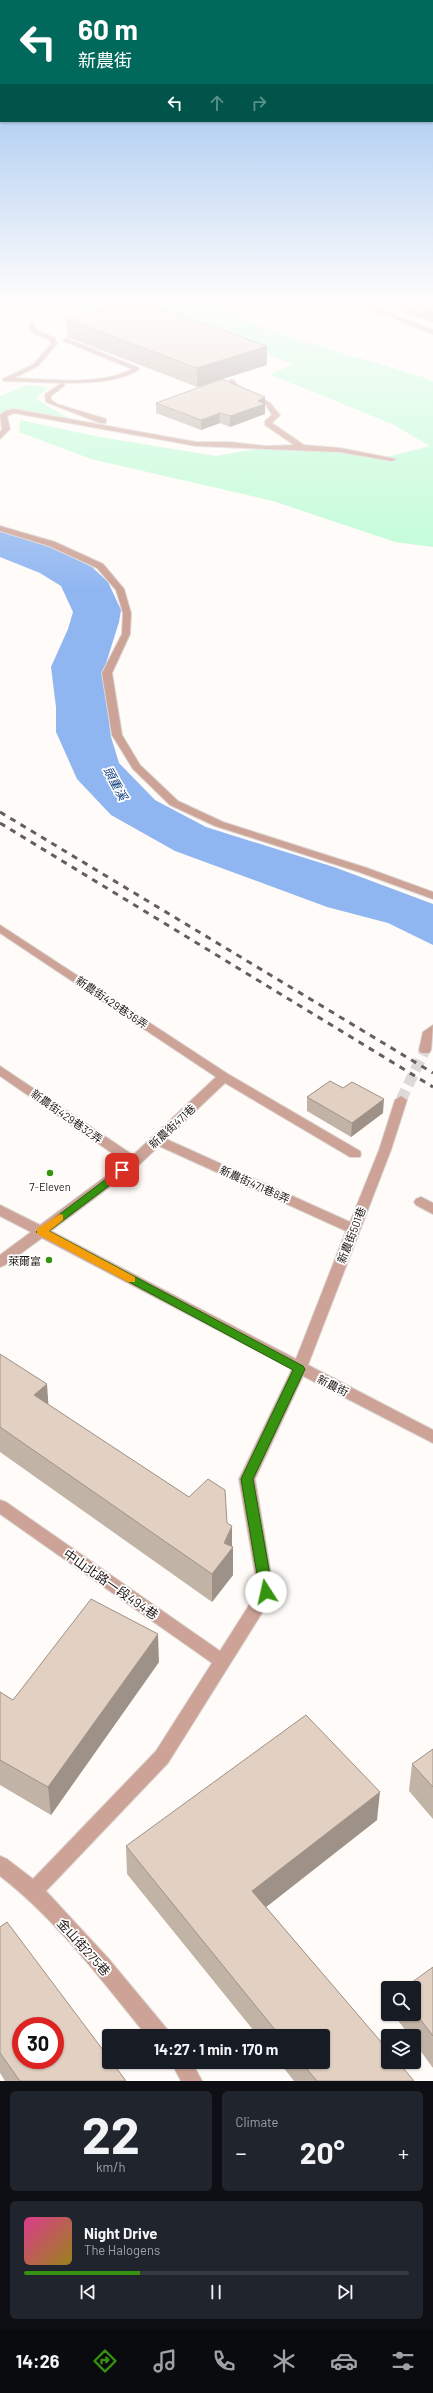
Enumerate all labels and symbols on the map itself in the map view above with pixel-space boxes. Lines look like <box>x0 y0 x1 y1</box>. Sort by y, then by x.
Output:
water label: 頭重溪 <box>101 764 132 804</box>
street label: 新農街429巷36弄 <box>74 973 150 1031</box>
street label: 新農街429巷32弄 <box>29 1087 105 1145</box>
street label: 新農街471巷 <box>146 1101 198 1151</box>
pin <box>105 1153 139 1187</box>
street label: 新農街471巷8弄 <box>218 1163 292 1205</box>
marker: 7-Eleven <box>45 1168 55 1178</box>
place label: 7-Eleven <box>29 1180 71 1193</box>
street label: 新農街501巷 <box>334 1205 368 1265</box>
place label: 萊爾富 <box>8 1254 41 1267</box>
marker: 萊爾富 <box>44 1255 54 1265</box>
street label: 新農街 <box>315 1372 351 1398</box>
street label: 中山北路一段494巷 <box>60 1545 162 1623</box>
position arrow <box>245 1571 287 1613</box>
street label: 金山街275巷 <box>54 1915 114 1979</box>
speed limit sign: 30 <box>12 2017 64 2069</box>

